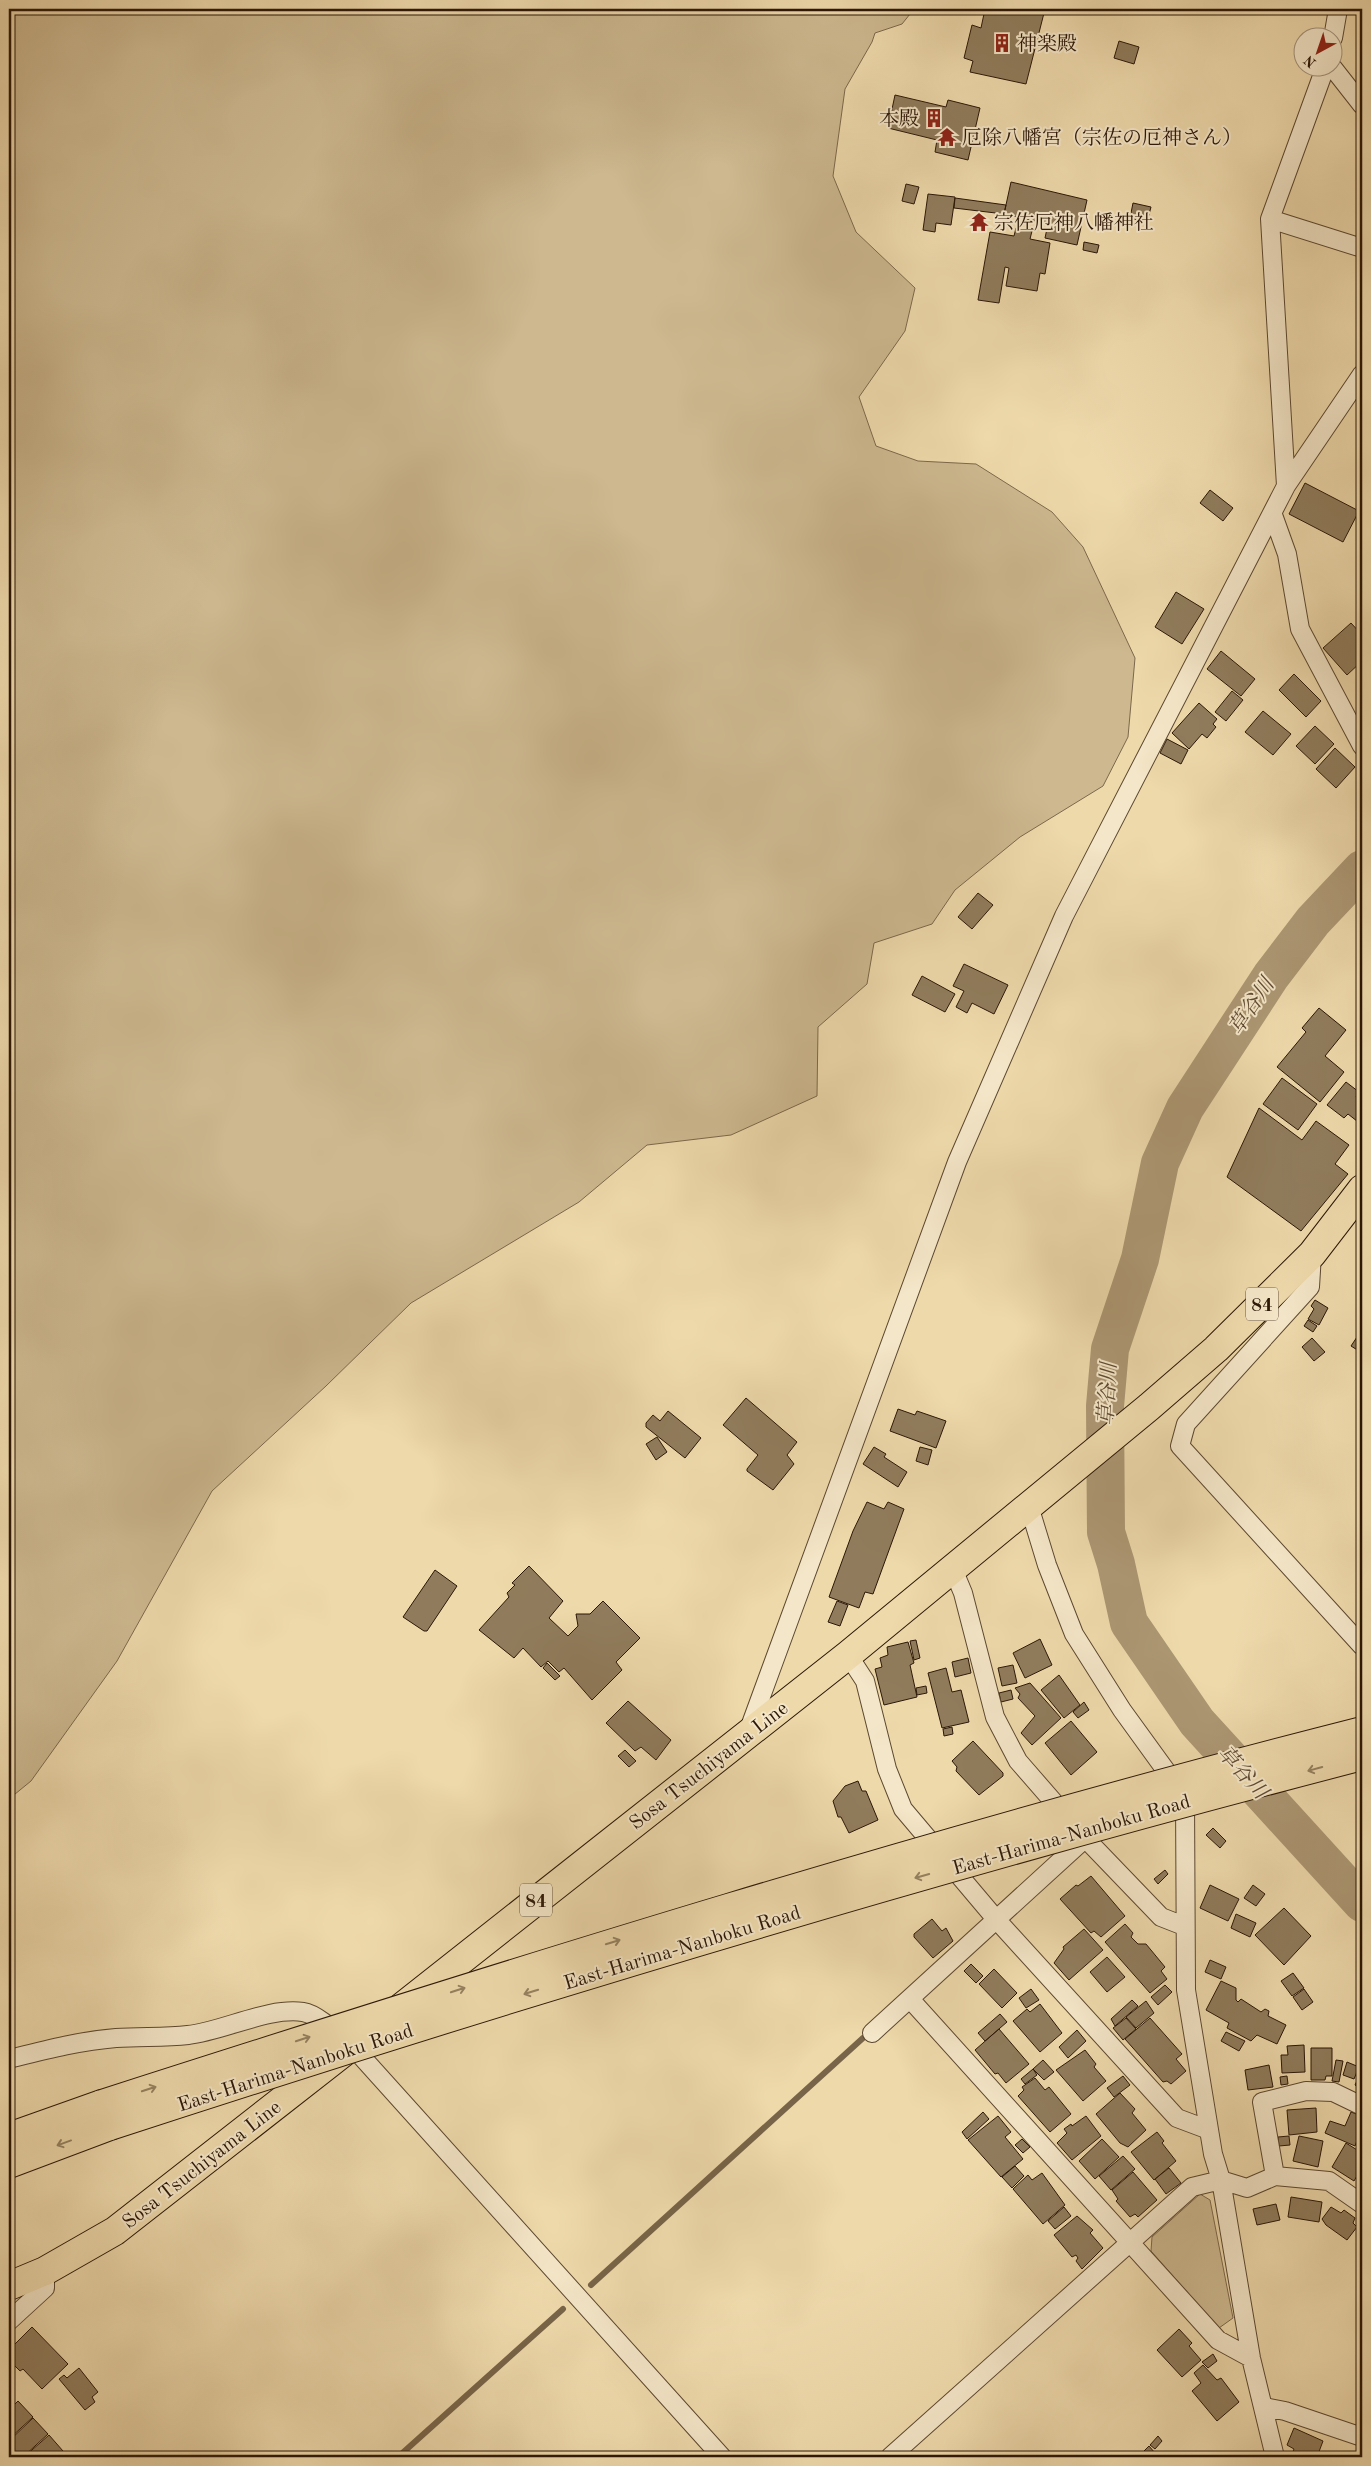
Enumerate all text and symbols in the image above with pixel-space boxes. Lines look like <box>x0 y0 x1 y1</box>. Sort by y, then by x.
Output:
north arrow <box>1294 28 1344 78</box>
building icon: 神楽殿 <box>991 32 1013 54</box>
place label: 神楽殿 <box>1017 33 1077 55</box>
text: N <box>1301 52 1319 70</box>
building icon: 本殿 <box>923 107 945 129</box>
place label: 本殿 <box>879 108 919 130</box>
temple icon: 厄除八幡宮（宗佐の厄神さん） <box>936 126 958 148</box>
place label: 厄除八幡宮（宗佐の厄神さん） <box>962 127 1242 149</box>
temple icon: 宗佐厄神八幡神社 <box>968 211 990 233</box>
place label: 宗佐厄神八幡神社 <box>994 212 1154 234</box>
water label: 草谷川 <box>1224 972 1280 1039</box>
road number: 84 <box>1246 1288 1278 1320</box>
water label: 草谷川 <box>1094 1360 1121 1426</box>
street label: Sosa Tsuchiyama Line <box>626 1699 792 1835</box>
water label: 草谷川 <box>1213 1741 1274 1805</box>
one-way arrow <box>1308 1764 1324 1774</box>
street label: East-Harima-Nanboku Road <box>950 1792 1193 1880</box>
one-way arrow <box>914 1871 930 1881</box>
road number: 84 <box>520 1884 552 1916</box>
street label: East-Harima-Nanboku Road <box>562 1903 803 1995</box>
one-way arrow <box>605 1937 621 1946</box>
one-way arrow <box>450 1985 466 1994</box>
one-way arrow <box>524 1988 540 1998</box>
street label: East-Harima-Nanboku Road <box>175 2021 416 2117</box>
one-way arrow <box>295 2034 311 2043</box>
one-way arrow <box>140 2083 156 2093</box>
street label: Sosa Tsuchiyama Line <box>119 2098 285 2234</box>
one-way arrow <box>57 2139 73 2148</box>

